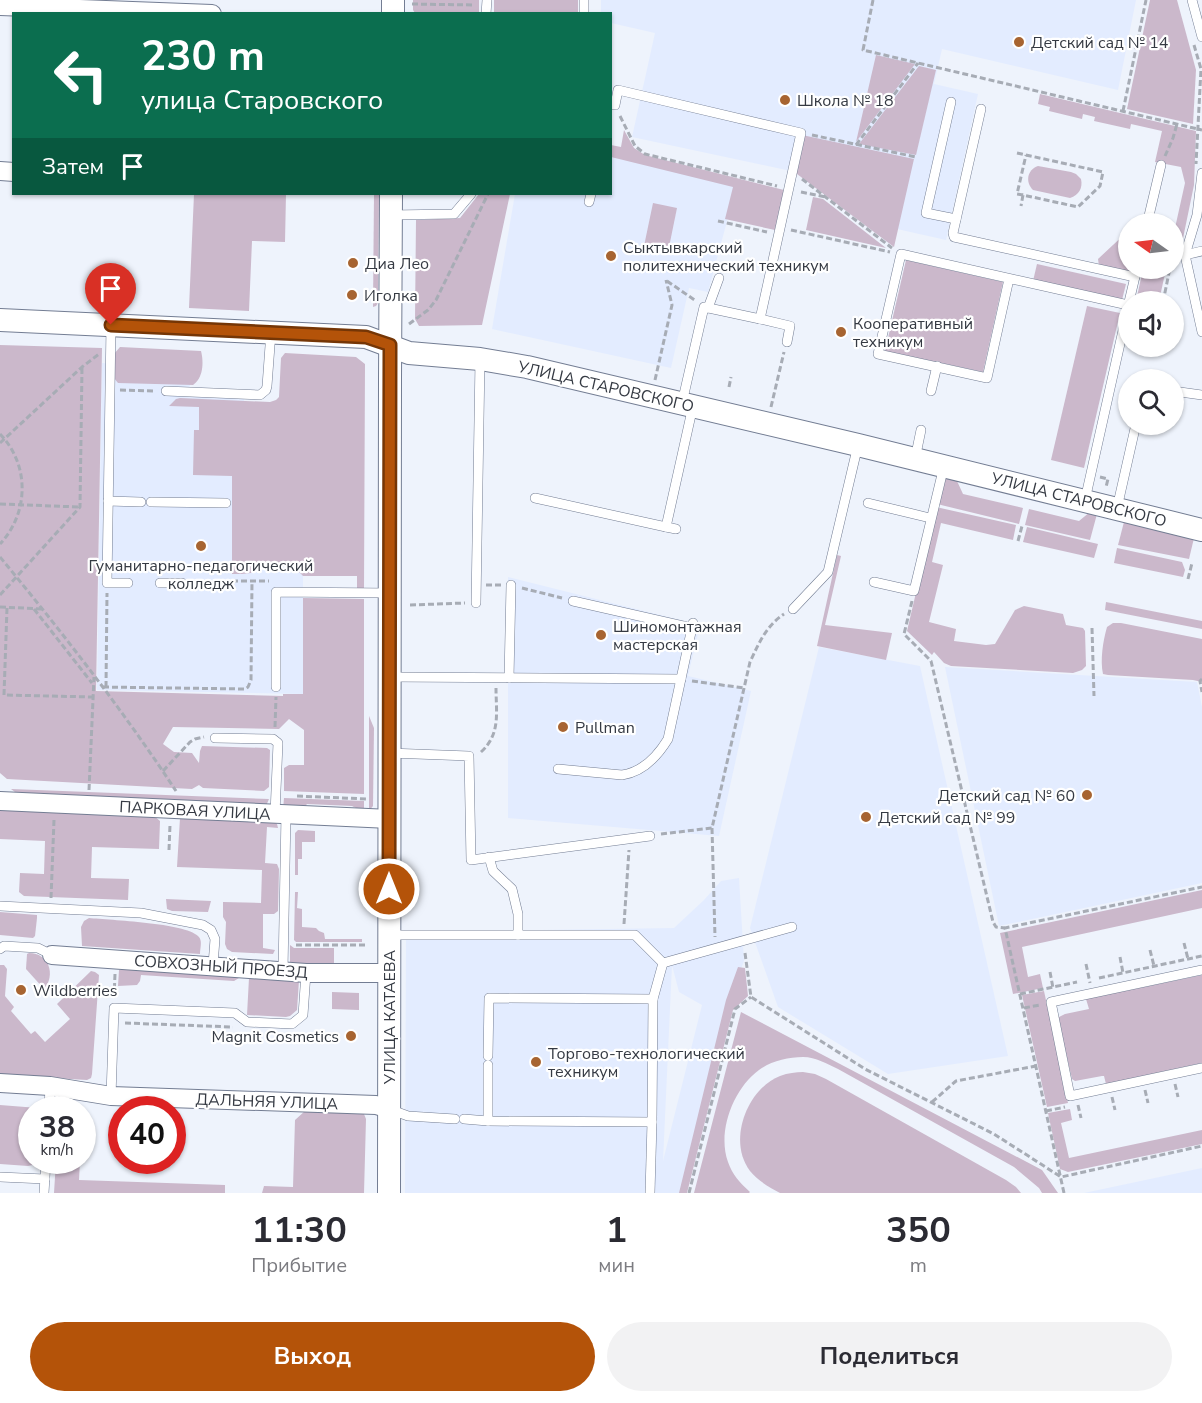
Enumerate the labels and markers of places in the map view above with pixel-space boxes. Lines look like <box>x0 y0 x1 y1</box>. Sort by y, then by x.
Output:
place label: Детский сад № 14 <box>1031 32 1169 54</box>
marker: Детский сад № 14 <box>1012 35 1026 49</box>
place label: Школа № 18 <box>797 90 894 112</box>
marker: Школа № 18 <box>778 93 792 107</box>
place label: Сыктывкарский политехнический техникум <box>623 237 829 277</box>
marker: Сыктывкарский политехнический техникум <box>604 249 618 263</box>
place label: Диа Лео <box>365 253 429 275</box>
marker: Диа Лео <box>346 256 360 270</box>
pin <box>85 263 136 325</box>
place label: Иголка <box>364 285 418 307</box>
marker: Иголка <box>345 288 359 302</box>
place label: Кооперативный техникум <box>853 313 973 353</box>
marker: Кооперативный техникум <box>834 325 848 339</box>
marker: Гуманитарно-педагогический колледж <box>194 539 208 553</box>
place label: Гуманитарно-педагогический колледж <box>89 555 313 595</box>
place label: Шиномонтажная мастерская <box>613 616 742 656</box>
marker: Шиномонтажная мастерская <box>594 628 608 642</box>
place label: Pullman <box>575 717 635 739</box>
marker: Pullman <box>556 720 570 734</box>
place label: Детский сад № 60 <box>938 785 1075 807</box>
marker: Детский сад № 60 <box>1080 788 1094 802</box>
place label: Детский сад № 99 <box>878 807 1015 829</box>
marker: Детский сад № 99 <box>859 810 873 824</box>
place label: Wildberries <box>33 980 118 1002</box>
marker: Wildberries <box>14 983 28 997</box>
place label: Magnit Cosmetics <box>212 1026 339 1048</box>
marker: Magnit Cosmetics <box>344 1029 358 1043</box>
place label: Торгово-технологический техникум <box>548 1043 745 1083</box>
marker: Торгово-технологический техникум <box>529 1055 543 1069</box>

